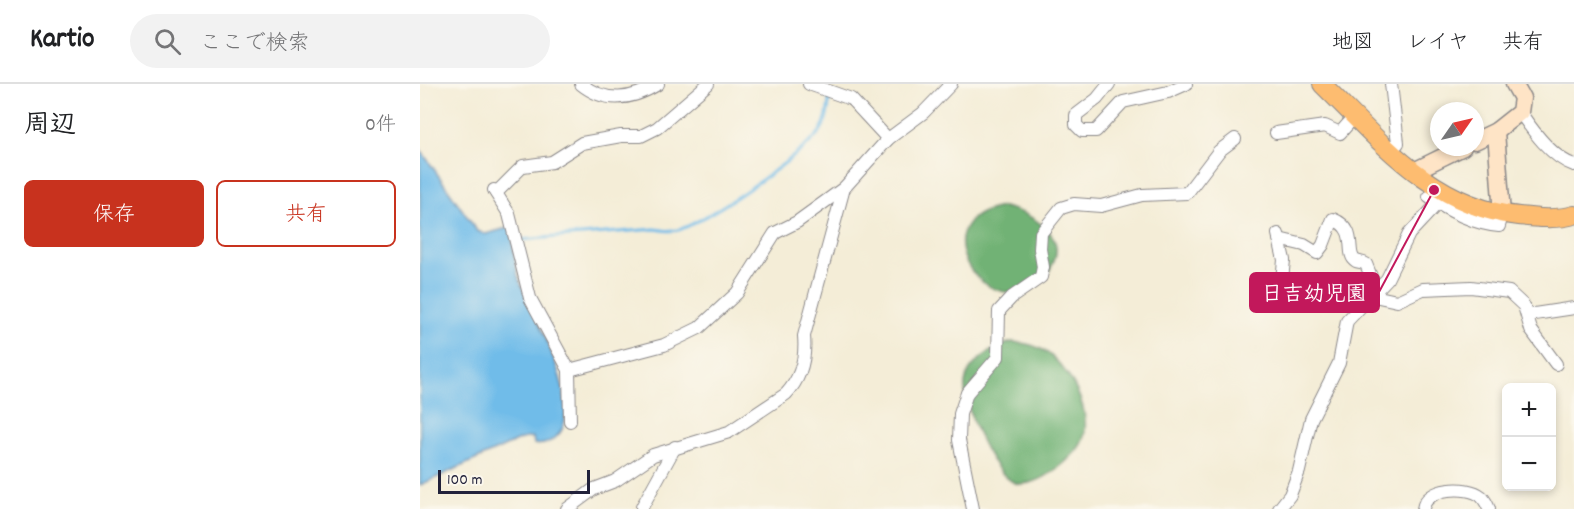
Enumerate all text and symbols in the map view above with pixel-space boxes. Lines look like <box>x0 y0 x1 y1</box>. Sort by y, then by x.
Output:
search box <box>130 14 550 68</box>
text: Kartio <box>30 21 94 61</box>
icon: search <box>151 25 184 58</box>
text: ここで検索 <box>199 29 309 60</box>
text: 地図 <box>1332 29 1374 59</box>
text: レイヤ <box>1407 29 1469 59</box>
text: 共有 <box>1502 29 1544 59</box>
north arrow <box>1430 102 1484 156</box>
text: 周辺 <box>24 108 76 145</box>
text: 0件 <box>365 112 396 140</box>
button: 保存 <box>24 180 204 247</box>
button: 共有 <box>216 180 396 247</box>
callout: 日吉幼児園 <box>1250 273 1379 312</box>
text: 日吉幼児園 <box>1262 281 1367 311</box>
map controls <box>1502 383 1556 491</box>
button: + <box>1502 383 1556 437</box>
button: − <box>1502 437 1556 491</box>
scale bar <box>438 467 590 494</box>
text: 100 m <box>447 469 483 492</box>

